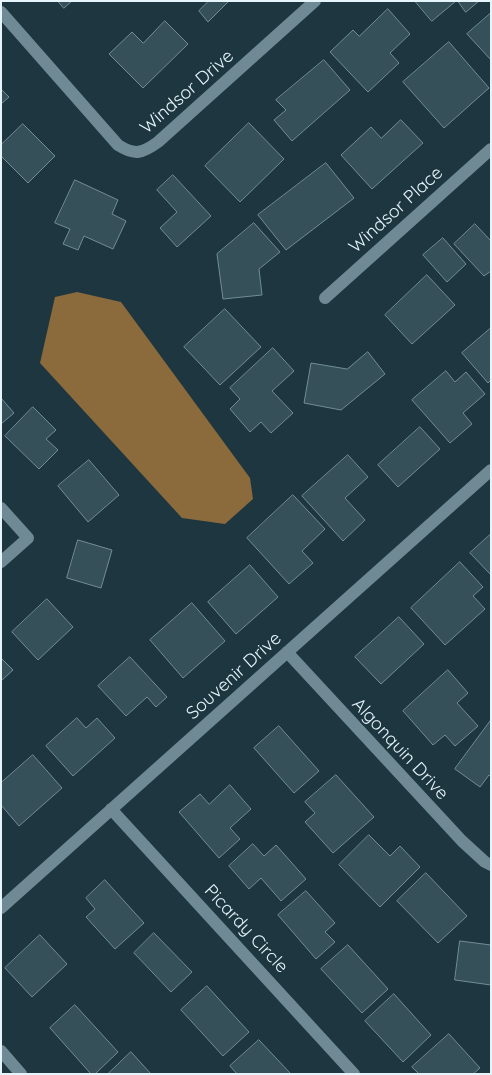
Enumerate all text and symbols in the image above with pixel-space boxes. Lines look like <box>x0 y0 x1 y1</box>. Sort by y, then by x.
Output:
street label: Windsor Drive <box>136 45 238 139</box>
street label: Windsor Place <box>345 162 447 258</box>
street label: Souvenir Drive <box>182 628 286 724</box>
street label: Algonquin Drive <box>347 694 453 804</box>
street label: Picardy Circle <box>200 880 292 978</box>

